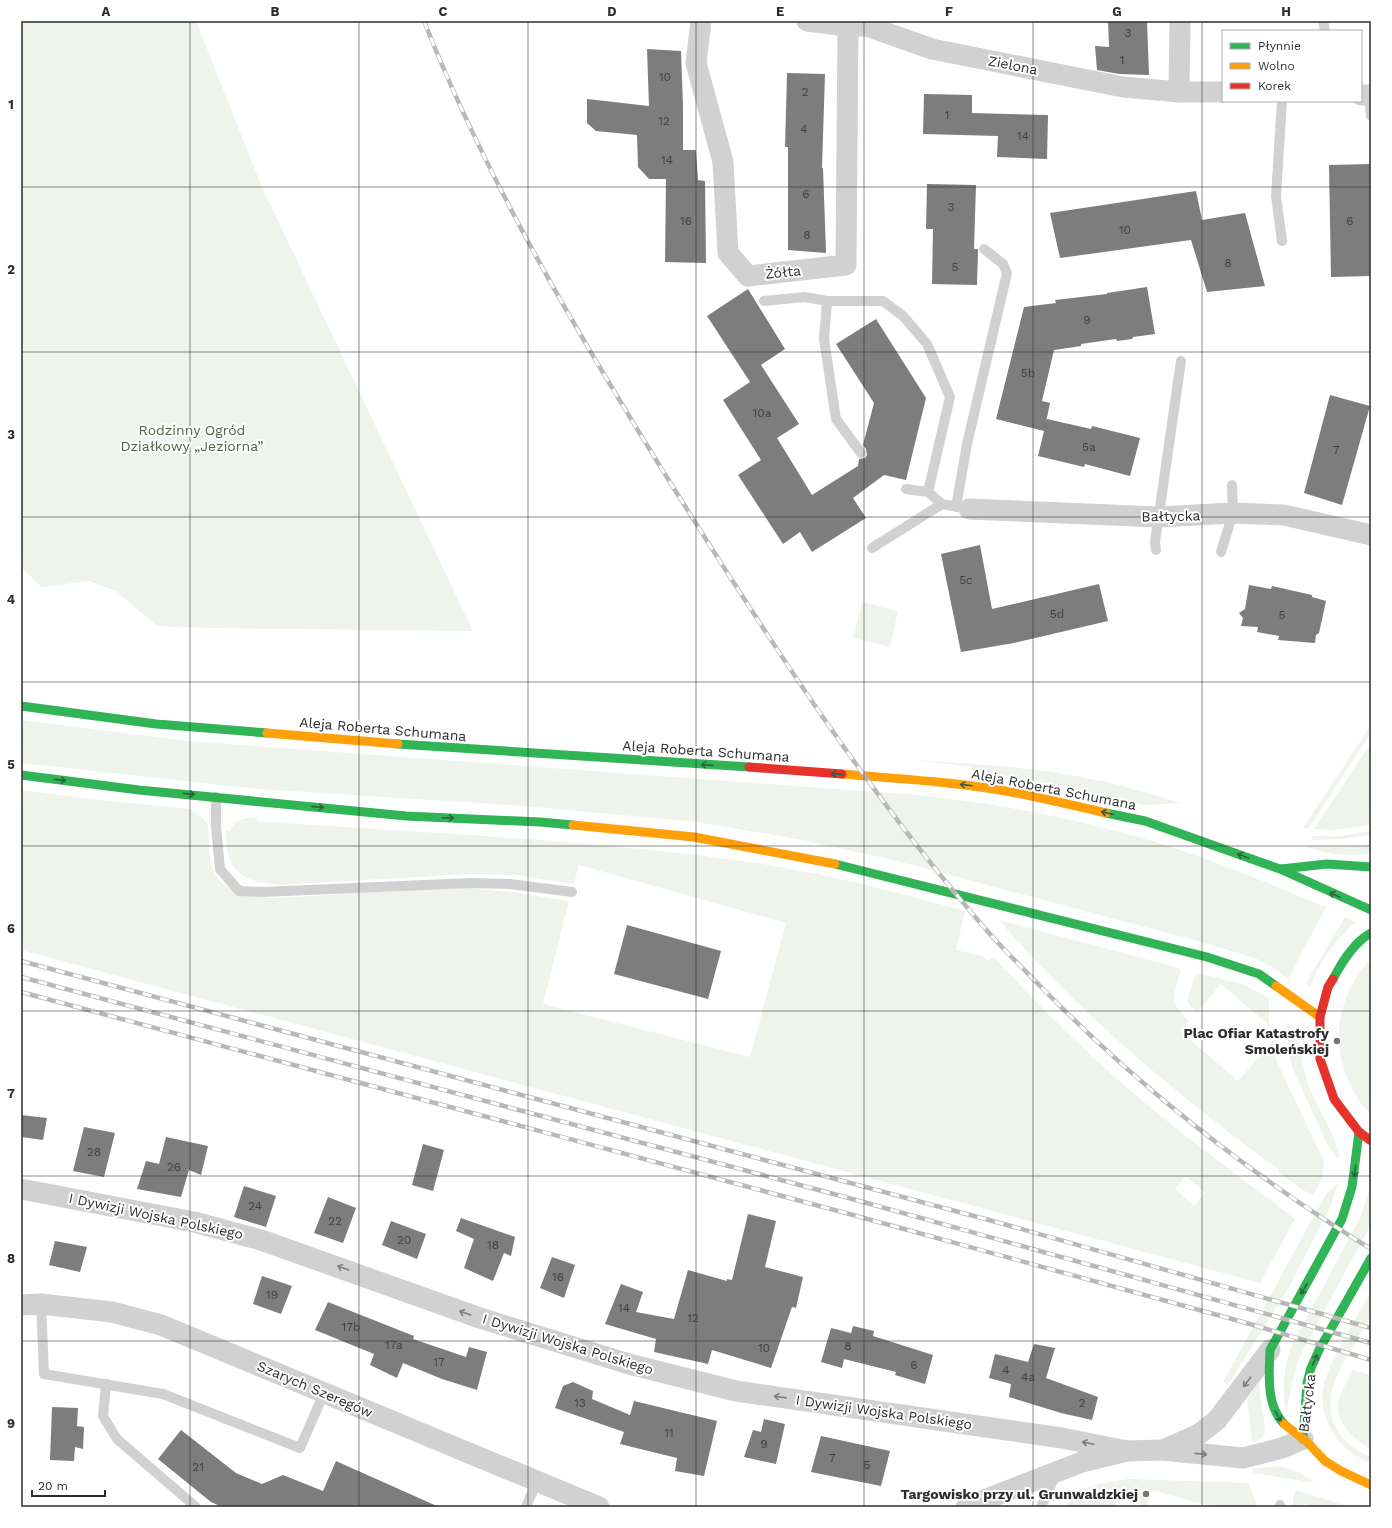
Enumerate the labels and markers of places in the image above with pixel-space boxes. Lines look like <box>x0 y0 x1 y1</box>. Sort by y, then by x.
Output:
place label: Plac Ofiar Katastrofy Smoleńskiej <box>1184 1025 1329 1057</box>
marker: Plac Ofiar Katastrofy Smoleńskiej <box>1332 1036 1342 1046</box>
place label: Targowisko przy ul. Grunwaldzkiej <box>900 1486 1138 1502</box>
marker: Targowisko przy ul. Grunwaldzkiej <box>1141 1489 1151 1499</box>

